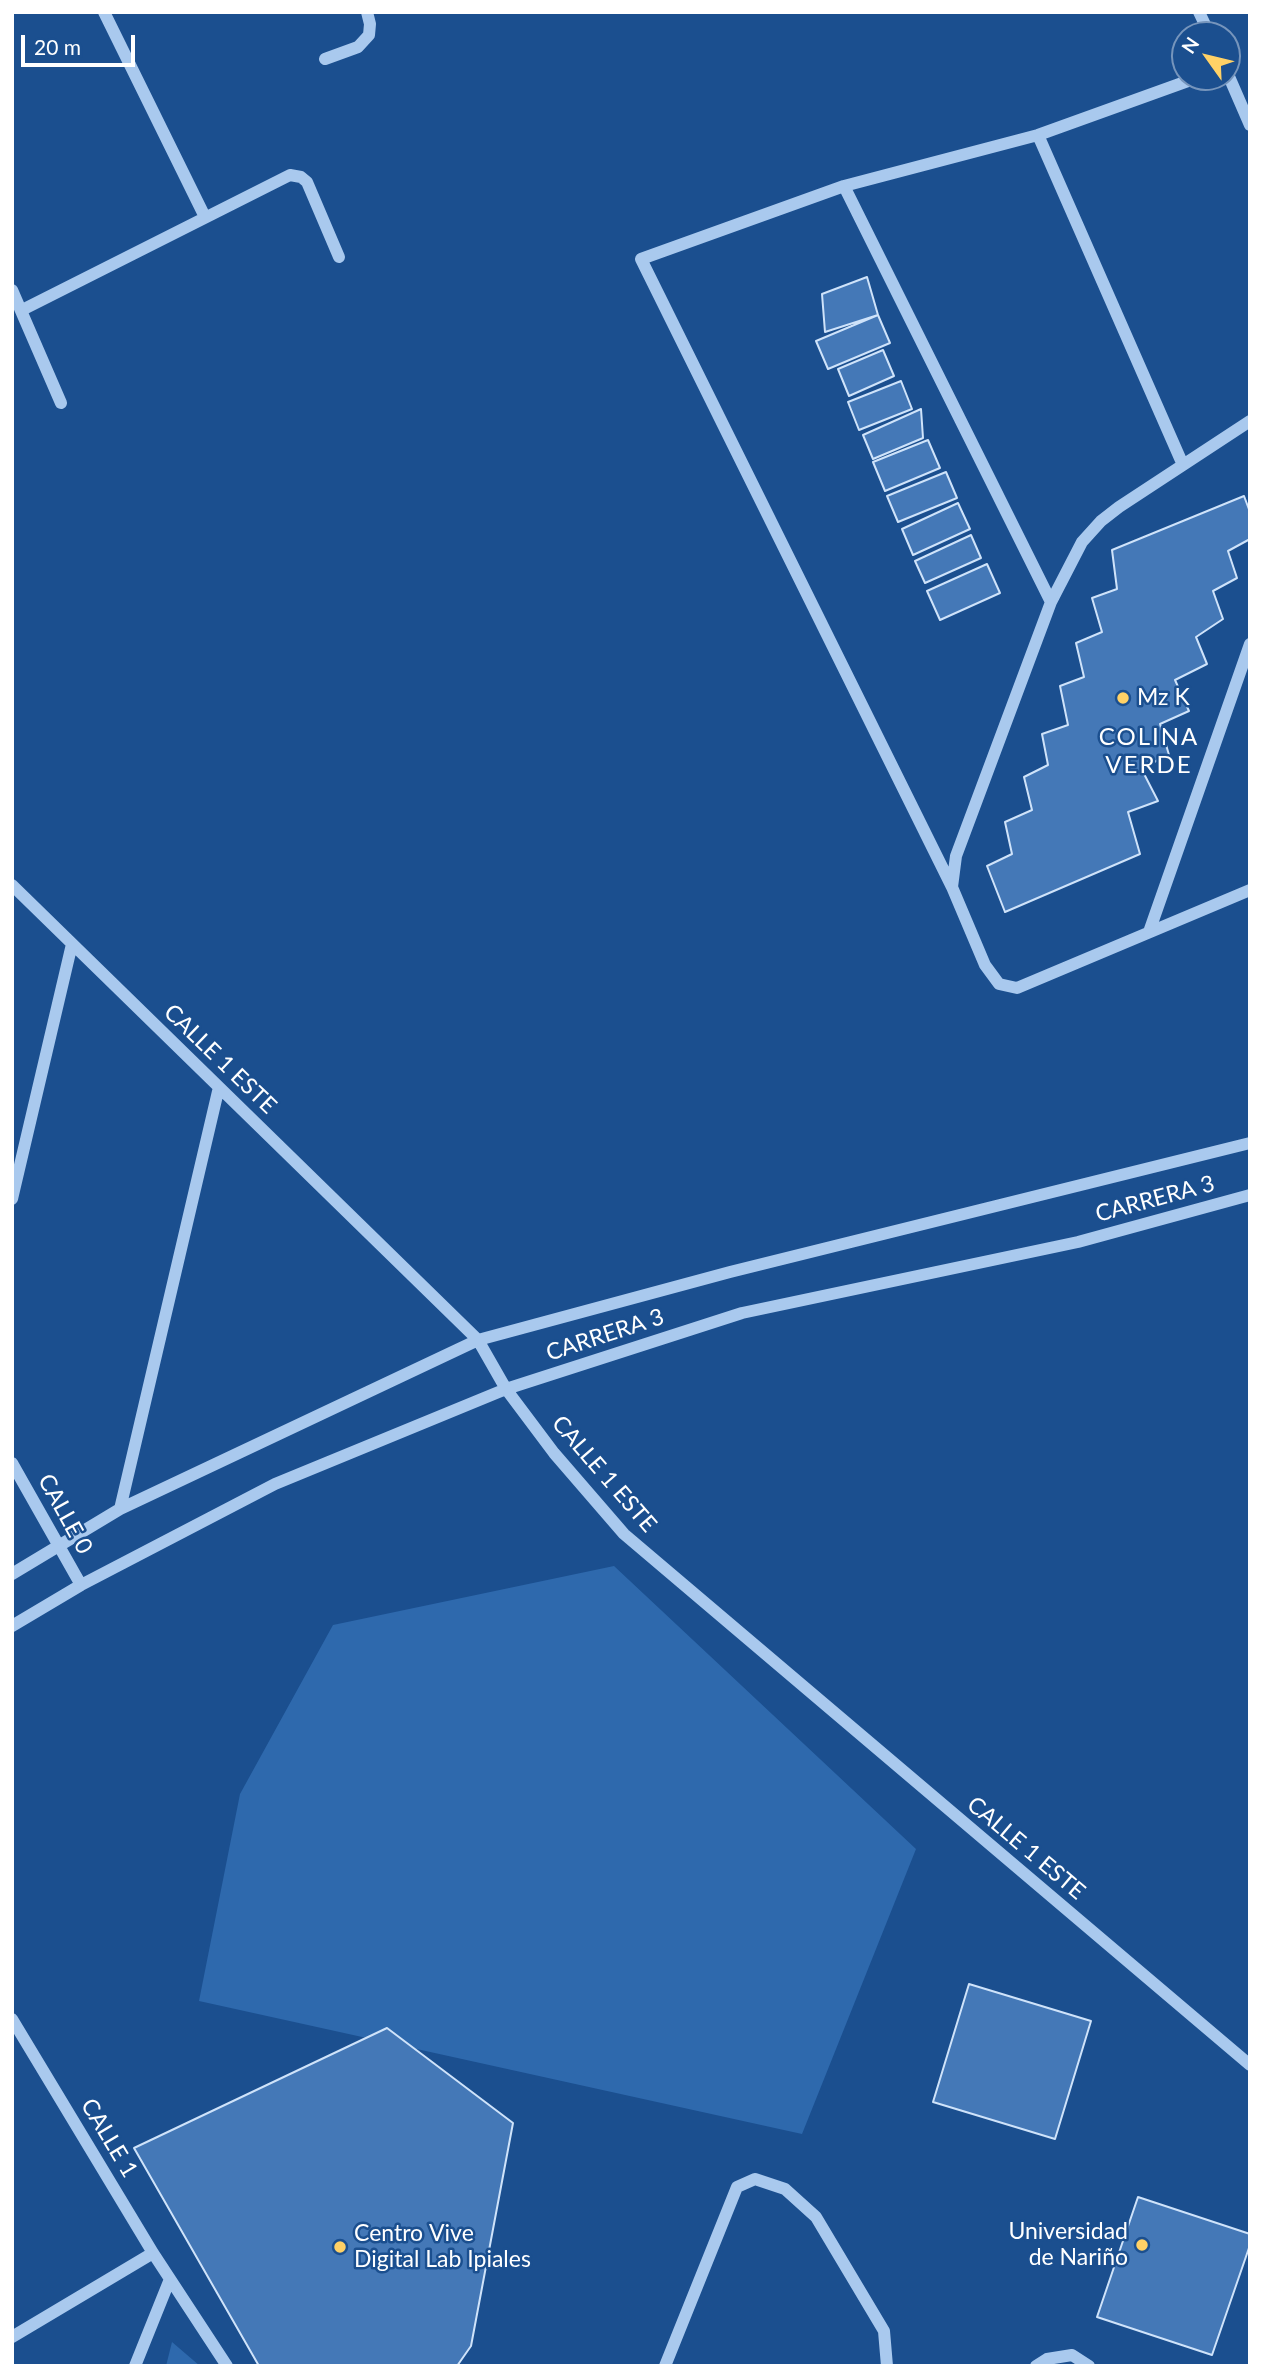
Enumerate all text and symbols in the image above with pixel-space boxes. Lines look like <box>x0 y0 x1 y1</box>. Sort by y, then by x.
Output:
scale bar <box>24 21 138 65</box>
north arrow <box>1171 21 1241 91</box>
text: N <box>1176 33 1203 58</box>
text: 20 m <box>34 34 81 59</box>
place label: Mz K <box>1137 684 1190 712</box>
marker: Mz K <box>1115 690 1131 706</box>
district label: COLINA VERDE <box>1099 723 1199 779</box>
street label: CALLE 1 ESTE <box>158 999 282 1119</box>
street label: CARRERA 3 <box>1092 1170 1218 1228</box>
street label: CARRERA 3 <box>543 1303 667 1367</box>
street label: CALLE 1 ESTE <box>546 1410 662 1538</box>
street label: CALLE 0 <box>32 1469 98 1559</box>
street label: CALLE 1 ESTE <box>961 1791 1091 1905</box>
street label: CALLE 1 <box>75 2094 143 2182</box>
place label: Universidad de Nariño <box>1008 2218 1128 2272</box>
place label: Centro Vive Digital Lab Ipiales <box>354 2220 531 2274</box>
marker: Universidad de Nariño <box>1134 2237 1150 2253</box>
marker: Centro Vive Digital Lab Ipiales <box>332 2239 348 2255</box>

